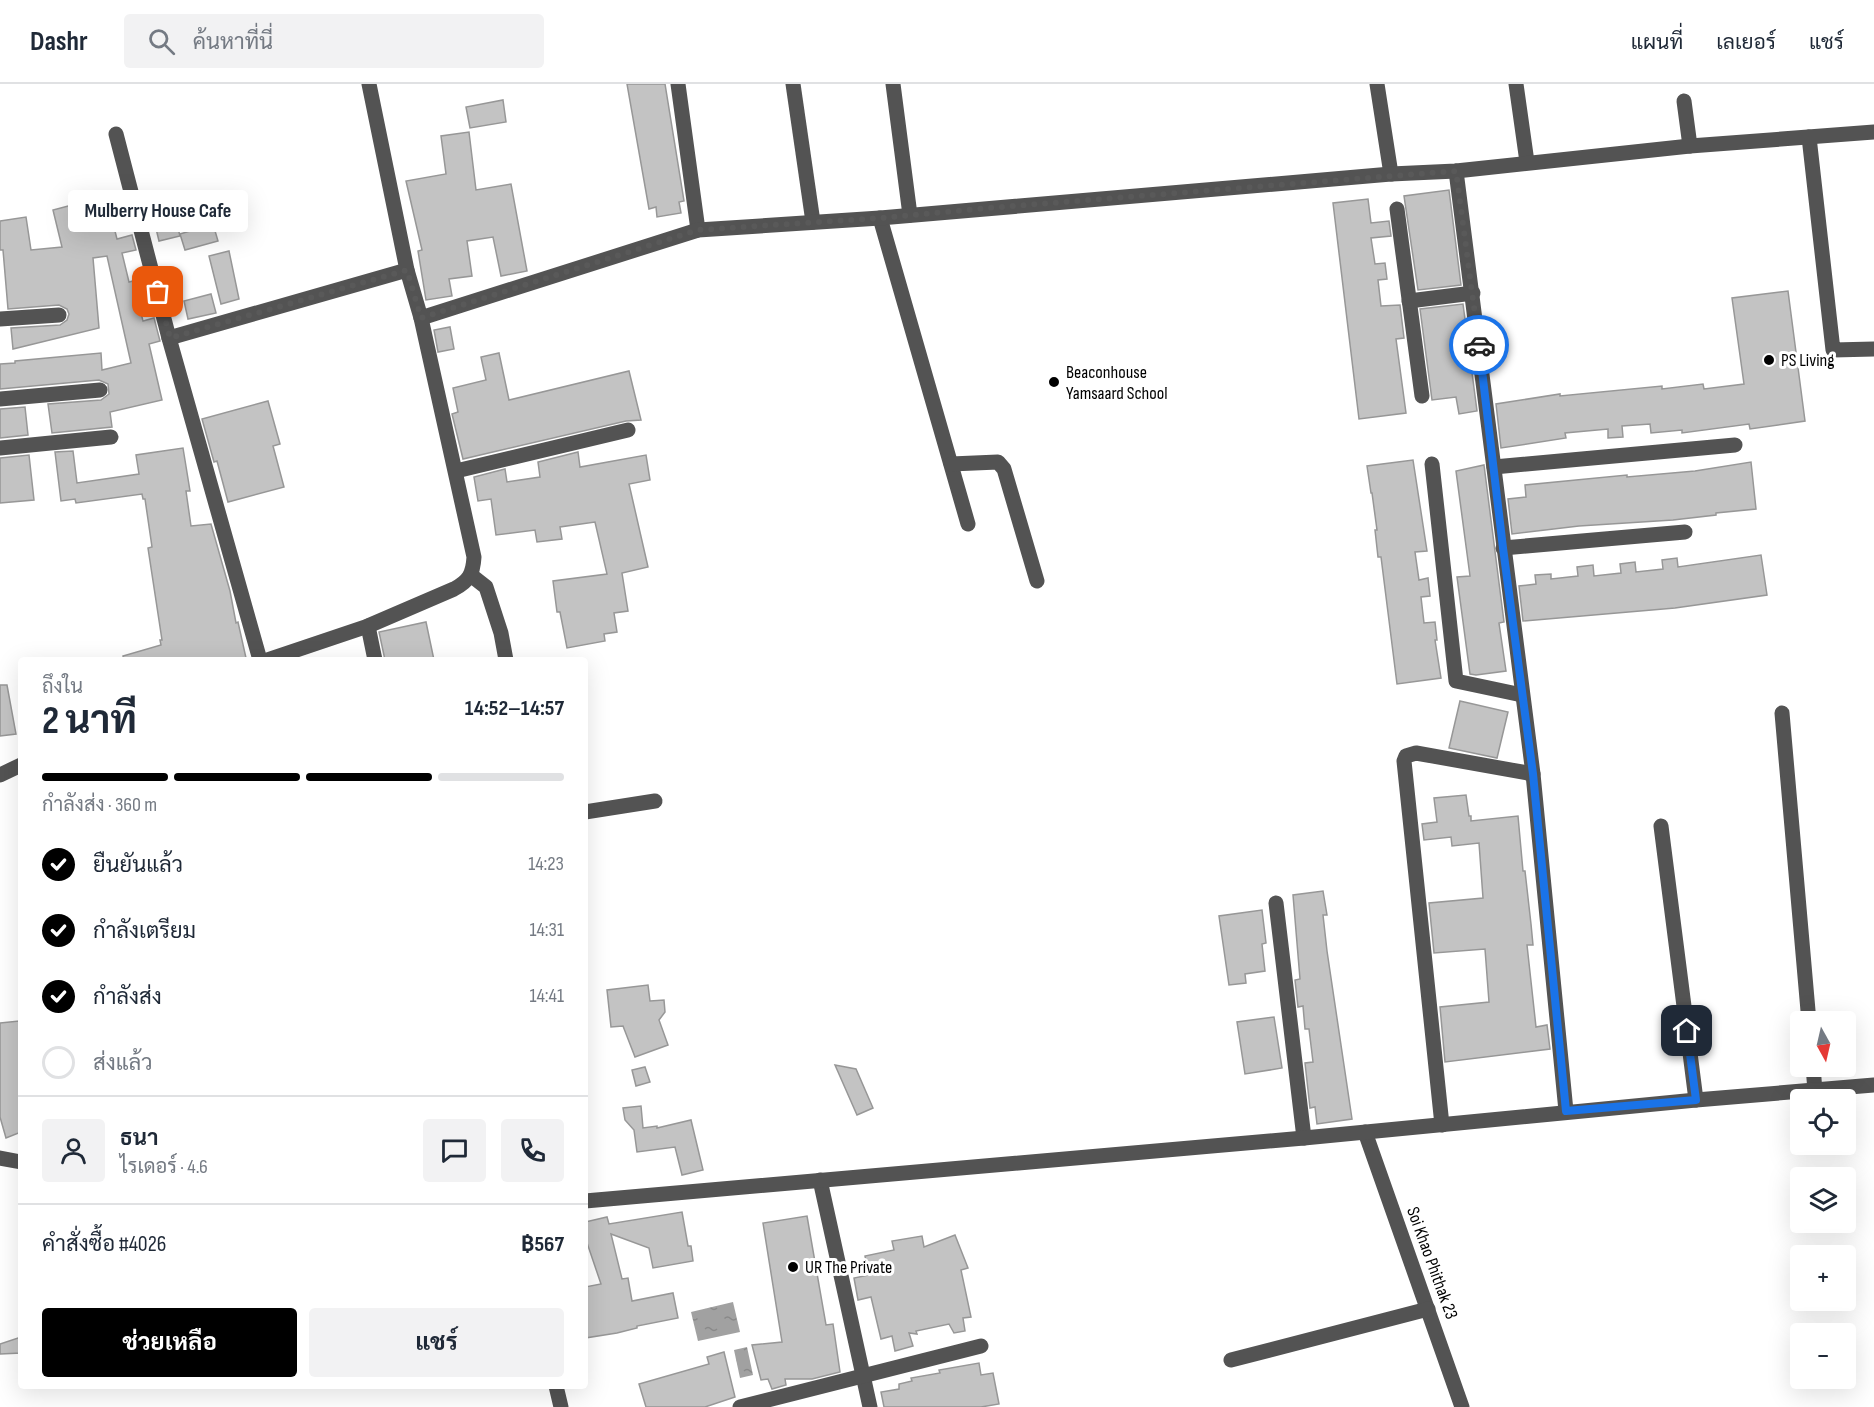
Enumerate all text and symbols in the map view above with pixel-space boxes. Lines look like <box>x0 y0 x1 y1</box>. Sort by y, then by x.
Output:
search box <box>124 14 544 68</box>
text: Dashr <box>30 25 88 58</box>
icon: search <box>145 25 178 58</box>
text: ค้นหาที่นี่ <box>193 29 273 56</box>
text: แผนที่ <box>1631 30 1683 55</box>
text: เลเยอร์ <box>1716 30 1776 55</box>
text: แชร์ <box>1809 30 1844 55</box>
callout: Mulberry House Cafe <box>68 190 248 232</box>
text: Mulberry House Cafe <box>85 199 231 223</box>
pin <box>132 266 183 317</box>
icon: bag <box>141 275 174 308</box>
courier <box>1449 315 1509 375</box>
icon: car <box>1463 329 1496 362</box>
place label: PS Living <box>1781 350 1834 371</box>
marker: PS Living <box>1762 353 1776 367</box>
place label: Beaconhouse Yamsaard School <box>1066 362 1168 404</box>
marker: Beaconhouse Yamsaard School <box>1047 375 1061 389</box>
text: ถึงใน <box>42 675 83 699</box>
text: 14:52–14:57 <box>465 695 564 722</box>
text: 2 นาที <box>42 698 137 745</box>
text: กำลังส่ง · 360 m <box>42 793 157 817</box>
icon: check <box>42 848 75 881</box>
text: ยืนยันแล้ว <box>93 852 183 879</box>
text: 14:23 <box>528 852 564 876</box>
icon: check <box>42 914 75 947</box>
text: กำลังเตรียม <box>93 918 196 945</box>
text: 14:31 <box>529 918 564 942</box>
icon: check <box>42 980 75 1013</box>
text: กำลังส่ง <box>93 984 162 1011</box>
text: 14:41 <box>529 984 564 1008</box>
pin <box>1661 1005 1712 1056</box>
north arrow <box>1790 1011 1856 1077</box>
map controls <box>1790 1011 1856 1389</box>
icon: home <box>1670 1014 1703 1047</box>
text: ส่งแล้ว <box>93 1050 153 1077</box>
button: locate <box>1790 1089 1856 1155</box>
button: person <box>42 1119 105 1182</box>
button: chat <box>423 1119 486 1182</box>
button: phone <box>501 1119 564 1182</box>
text: ธนา <box>120 1125 158 1152</box>
text: ไรเดอร์ · 4.6 <box>120 1155 208 1179</box>
button: layers <box>1790 1167 1856 1233</box>
street label: Soi Khao Phithak 23 <box>1402 1204 1462 1322</box>
text: คำสั่งซื้อ #4026 <box>42 1231 166 1258</box>
text: ฿567 <box>521 1231 564 1258</box>
button: + <box>1790 1245 1856 1311</box>
place label: UR The Private <box>805 1257 892 1278</box>
marker: UR The Private <box>786 1260 800 1274</box>
button: ช่วยเหลือ <box>42 1308 297 1377</box>
button: แชร์ <box>309 1308 564 1377</box>
button: − <box>1790 1323 1856 1389</box>

